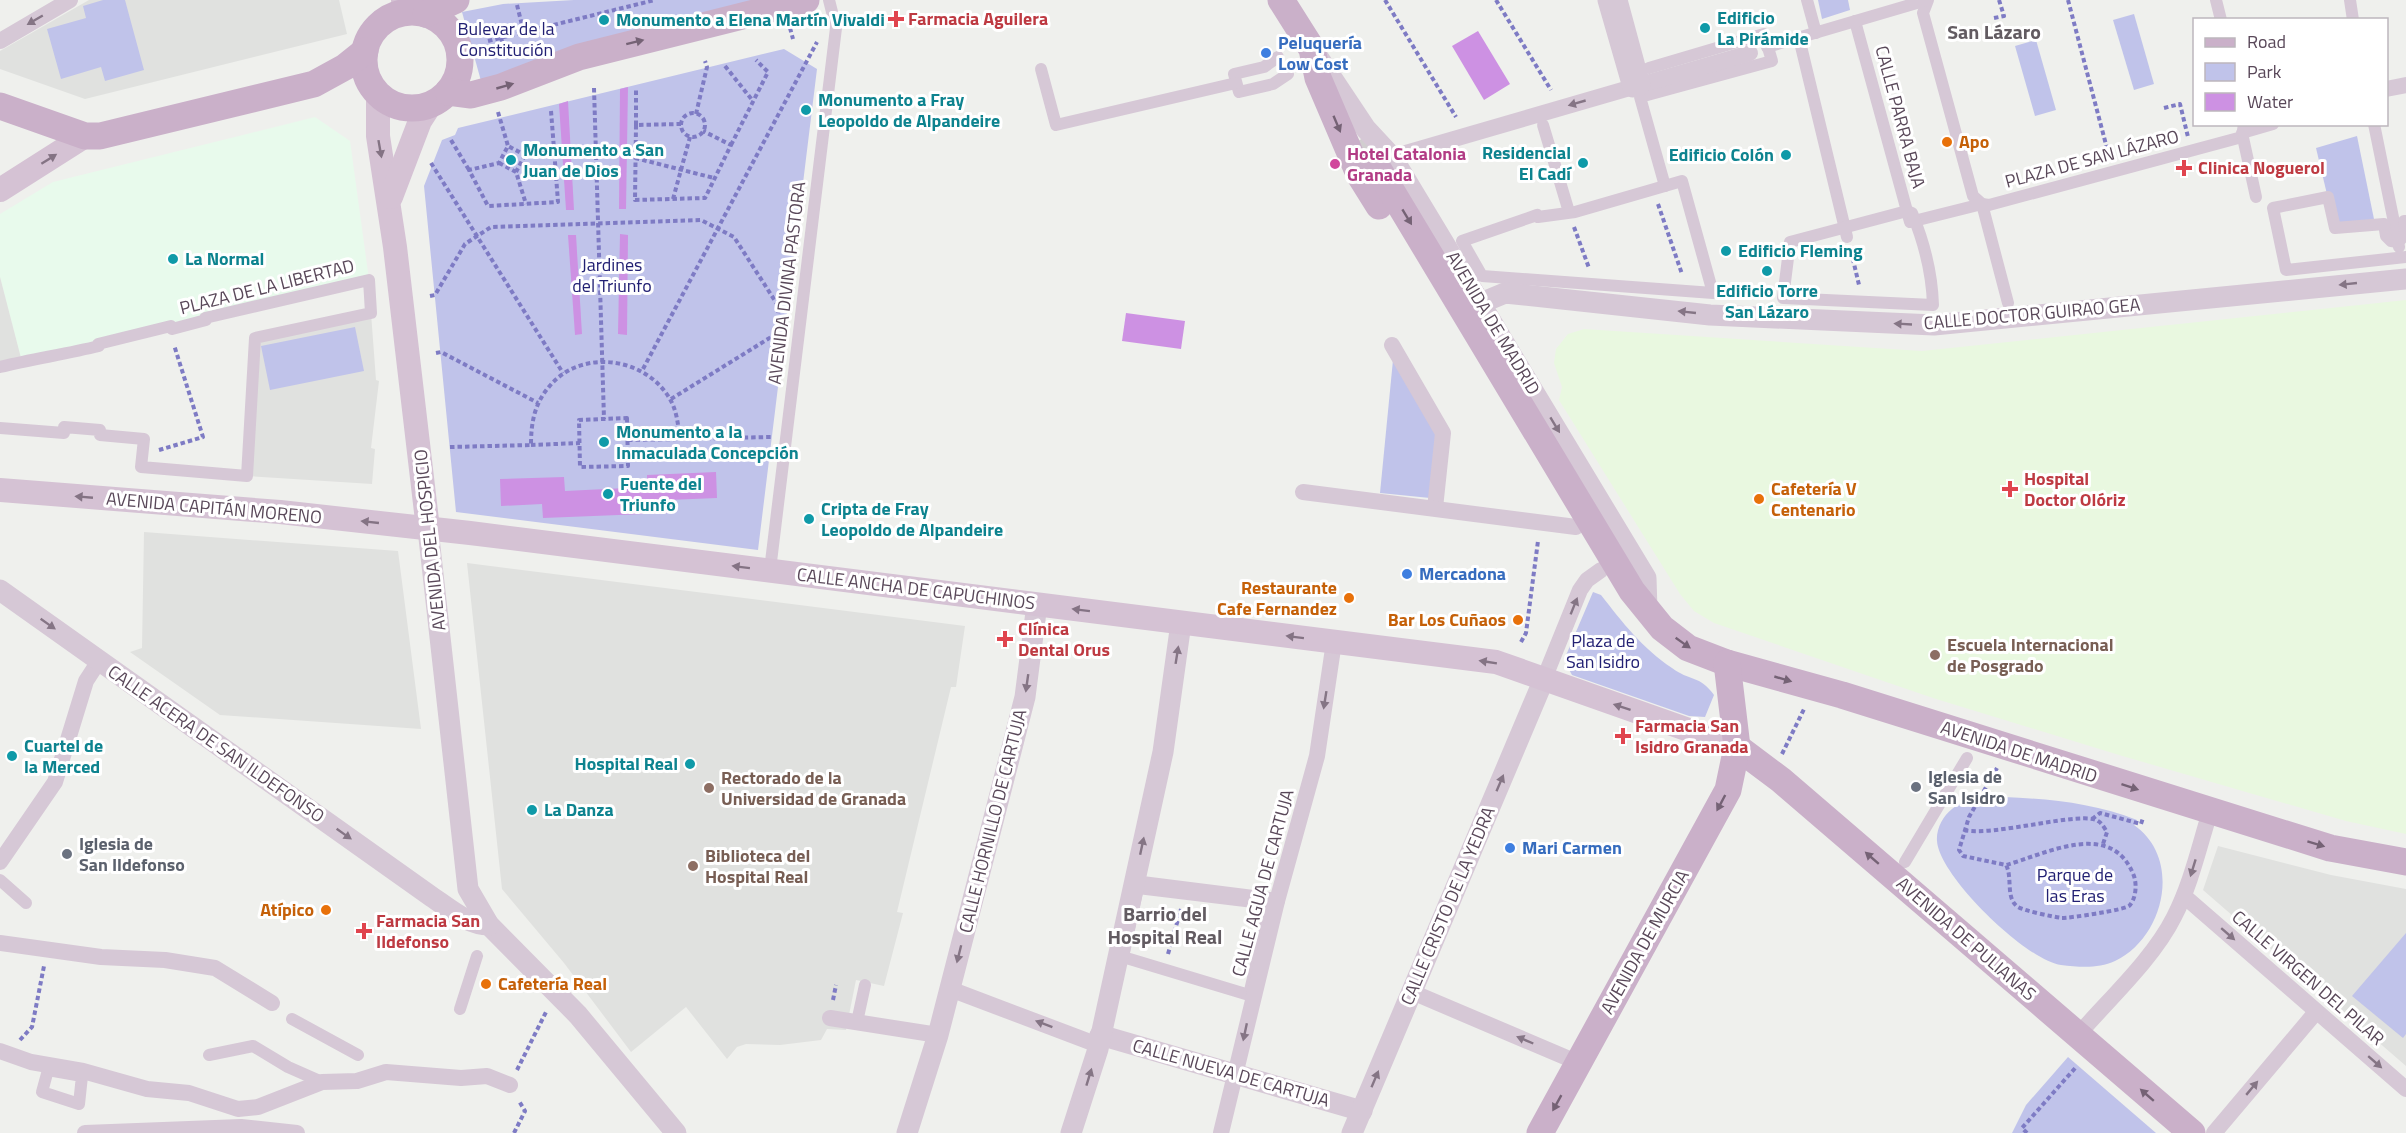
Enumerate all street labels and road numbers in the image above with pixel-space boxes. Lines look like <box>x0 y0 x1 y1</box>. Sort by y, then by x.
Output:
street label: CALLE PARRA BAJA <box>1868 42 1933 191</box>
street label: PLAZA DE SAN LÁZARO <box>2002 122 2182 195</box>
street label: AVENIDA DIVINA PASTORA <box>761 180 812 386</box>
street label: AVENIDA DE MADRID <box>1440 246 1547 400</box>
street label: PLAZA DE LA LIBERTAD <box>177 252 357 321</box>
street label: CALLE DOCTOR GUIRAO GEA <box>1923 291 2142 336</box>
street label: AVENIDA DEL HOSPICIO <box>407 448 452 632</box>
street label: AVENIDA CAPITÁN MORENO <box>105 485 323 530</box>
street label: CALLE ANCHA DE CAPUCHINOS <box>795 560 1037 617</box>
street label: CALLE ACERA DE SAN ILDEFONSO <box>102 658 330 829</box>
street label: CALLE HORNILLO DE CARTUJA <box>952 706 1033 936</box>
street label: AVENIDA DE MADRID <box>1937 713 2101 790</box>
street label: CALLE AGUA DE CARTUJA <box>1224 786 1301 980</box>
street label: CALLE CRISTO DE LA YEDRA <box>1393 802 1502 1009</box>
street label: AVENIDA DE MURCIA <box>1594 864 1696 1019</box>
street label: AVENIDA DE PULIANAS <box>1891 870 2042 1007</box>
street label: CALLE VIRGEN DEL PILAR <box>2226 904 2391 1052</box>
street label: CALLE NUEVA DE CARTUJA <box>1130 1031 1333 1114</box>

